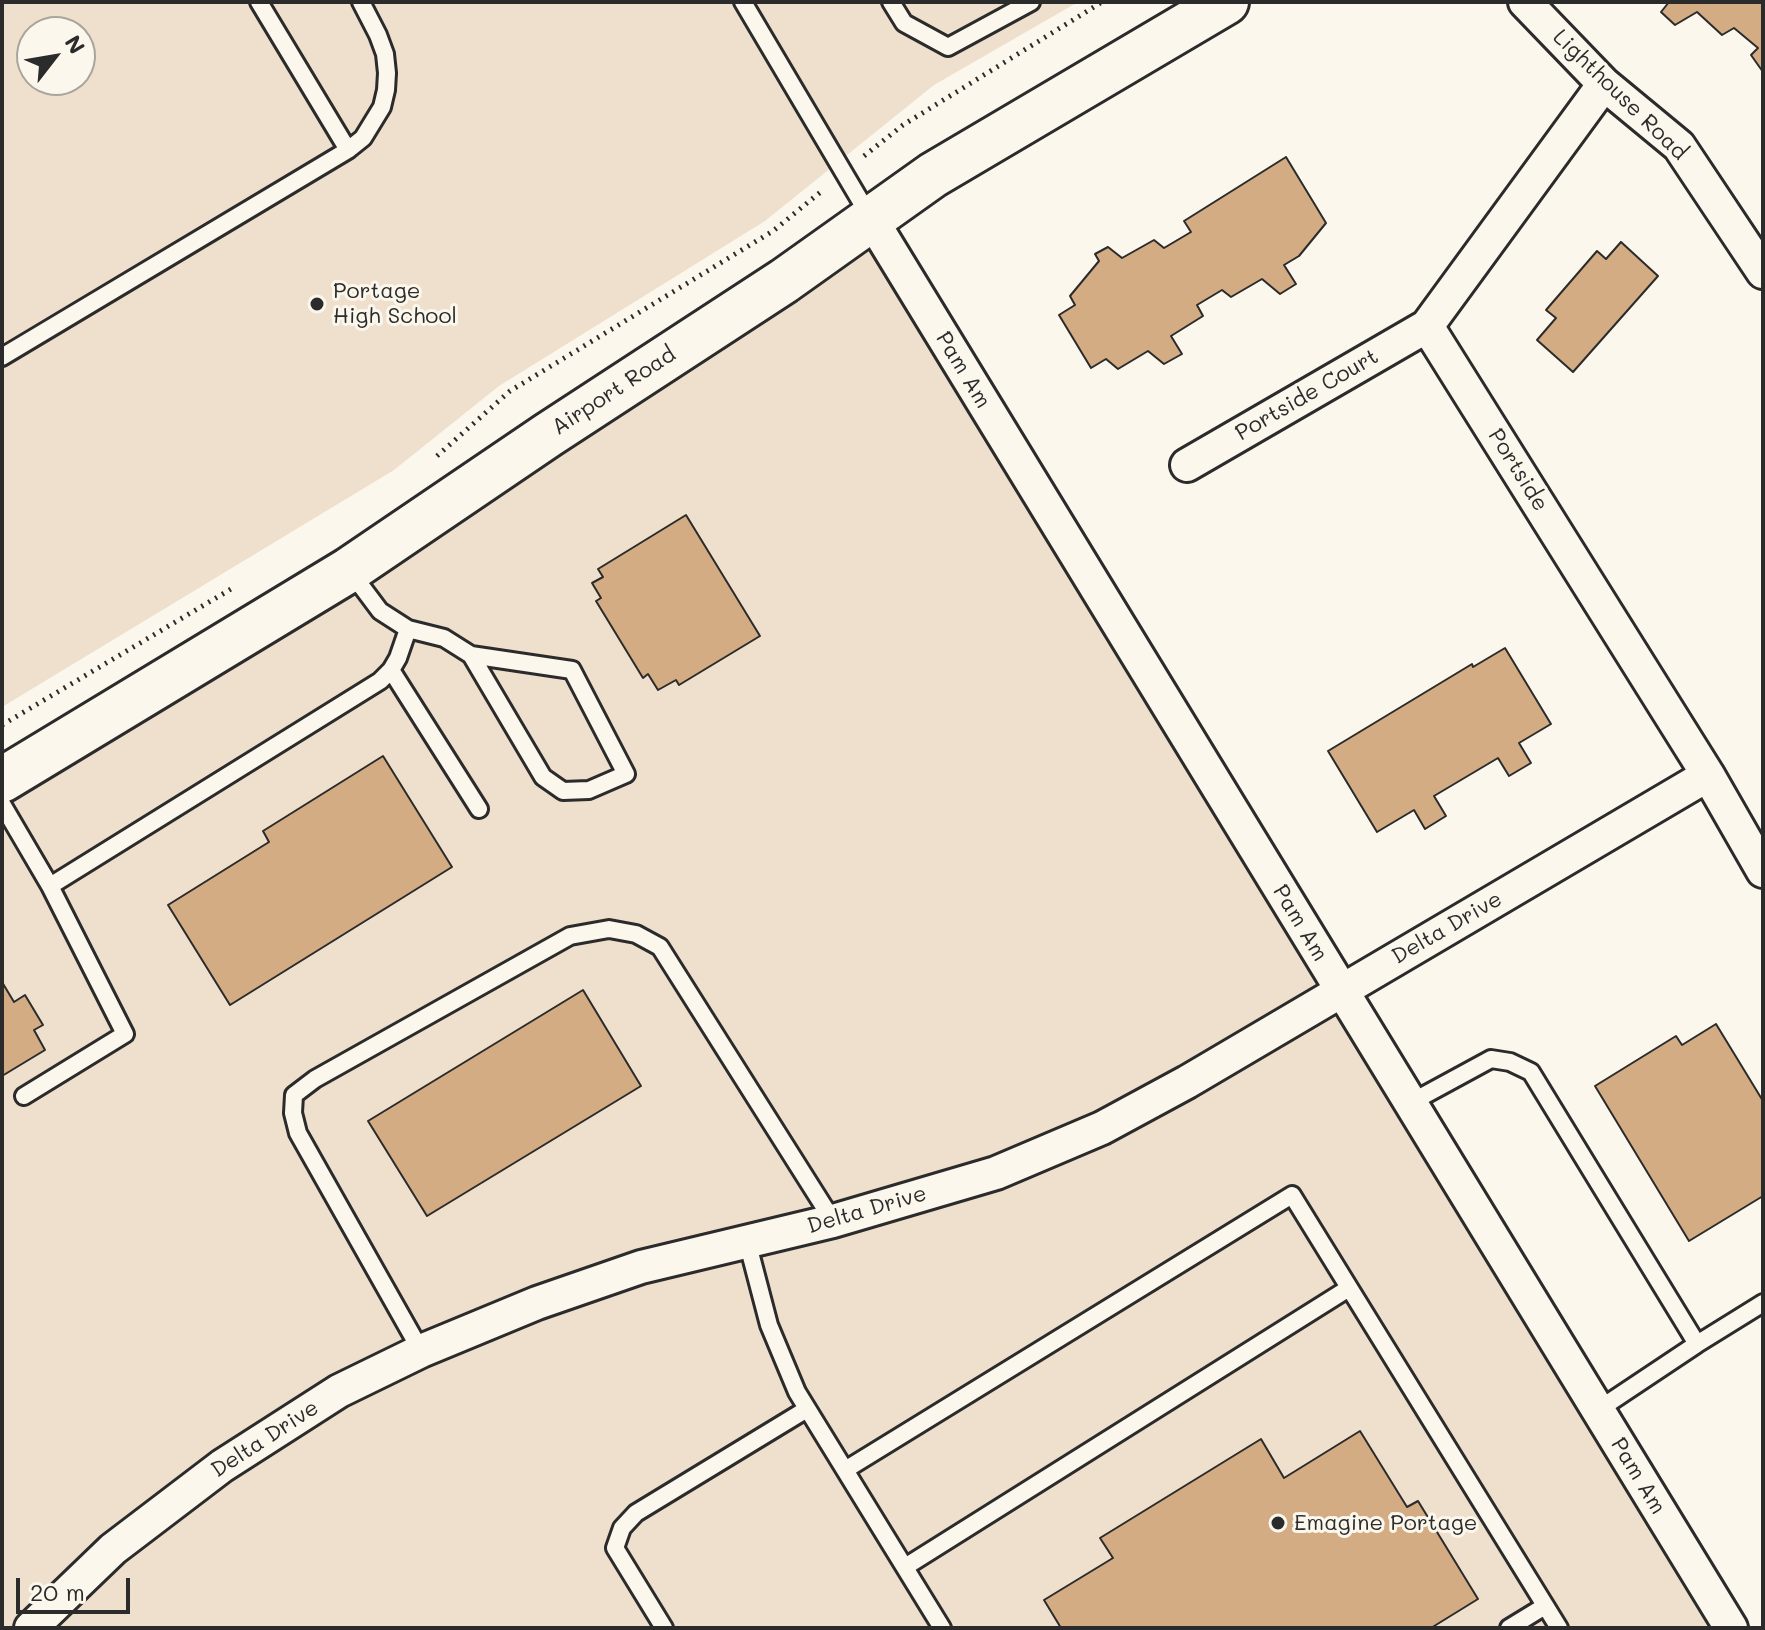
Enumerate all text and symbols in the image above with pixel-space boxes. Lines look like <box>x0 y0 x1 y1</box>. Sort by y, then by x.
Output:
north arrow <box>16 16 96 96</box>
street label: Lighthouse Road <box>1547 24 1693 166</box>
text: N <box>59 30 92 59</box>
place label: Portage High School <box>333 278 457 330</box>
marker: Portage High School <box>308 295 326 313</box>
street label: Pam Am <box>930 327 996 413</box>
street label: Airport Road <box>547 341 681 441</box>
street label: Portside Court <box>1231 343 1383 447</box>
street label: Portside <box>1482 424 1554 516</box>
street label: Pam Am <box>1267 880 1333 966</box>
street label: Delta Drive <box>1387 886 1507 970</box>
street label: Delta Drive <box>804 1180 930 1240</box>
street label: Delta Drive <box>206 1394 324 1484</box>
street label: Pam Am <box>1605 1433 1671 1519</box>
place label: Emagine Portage <box>1294 1510 1477 1536</box>
marker: Emagine Portage <box>1269 1514 1287 1532</box>
scale bar <box>20 1562 134 1612</box>
text: 20 m <box>30 1576 85 1607</box>

